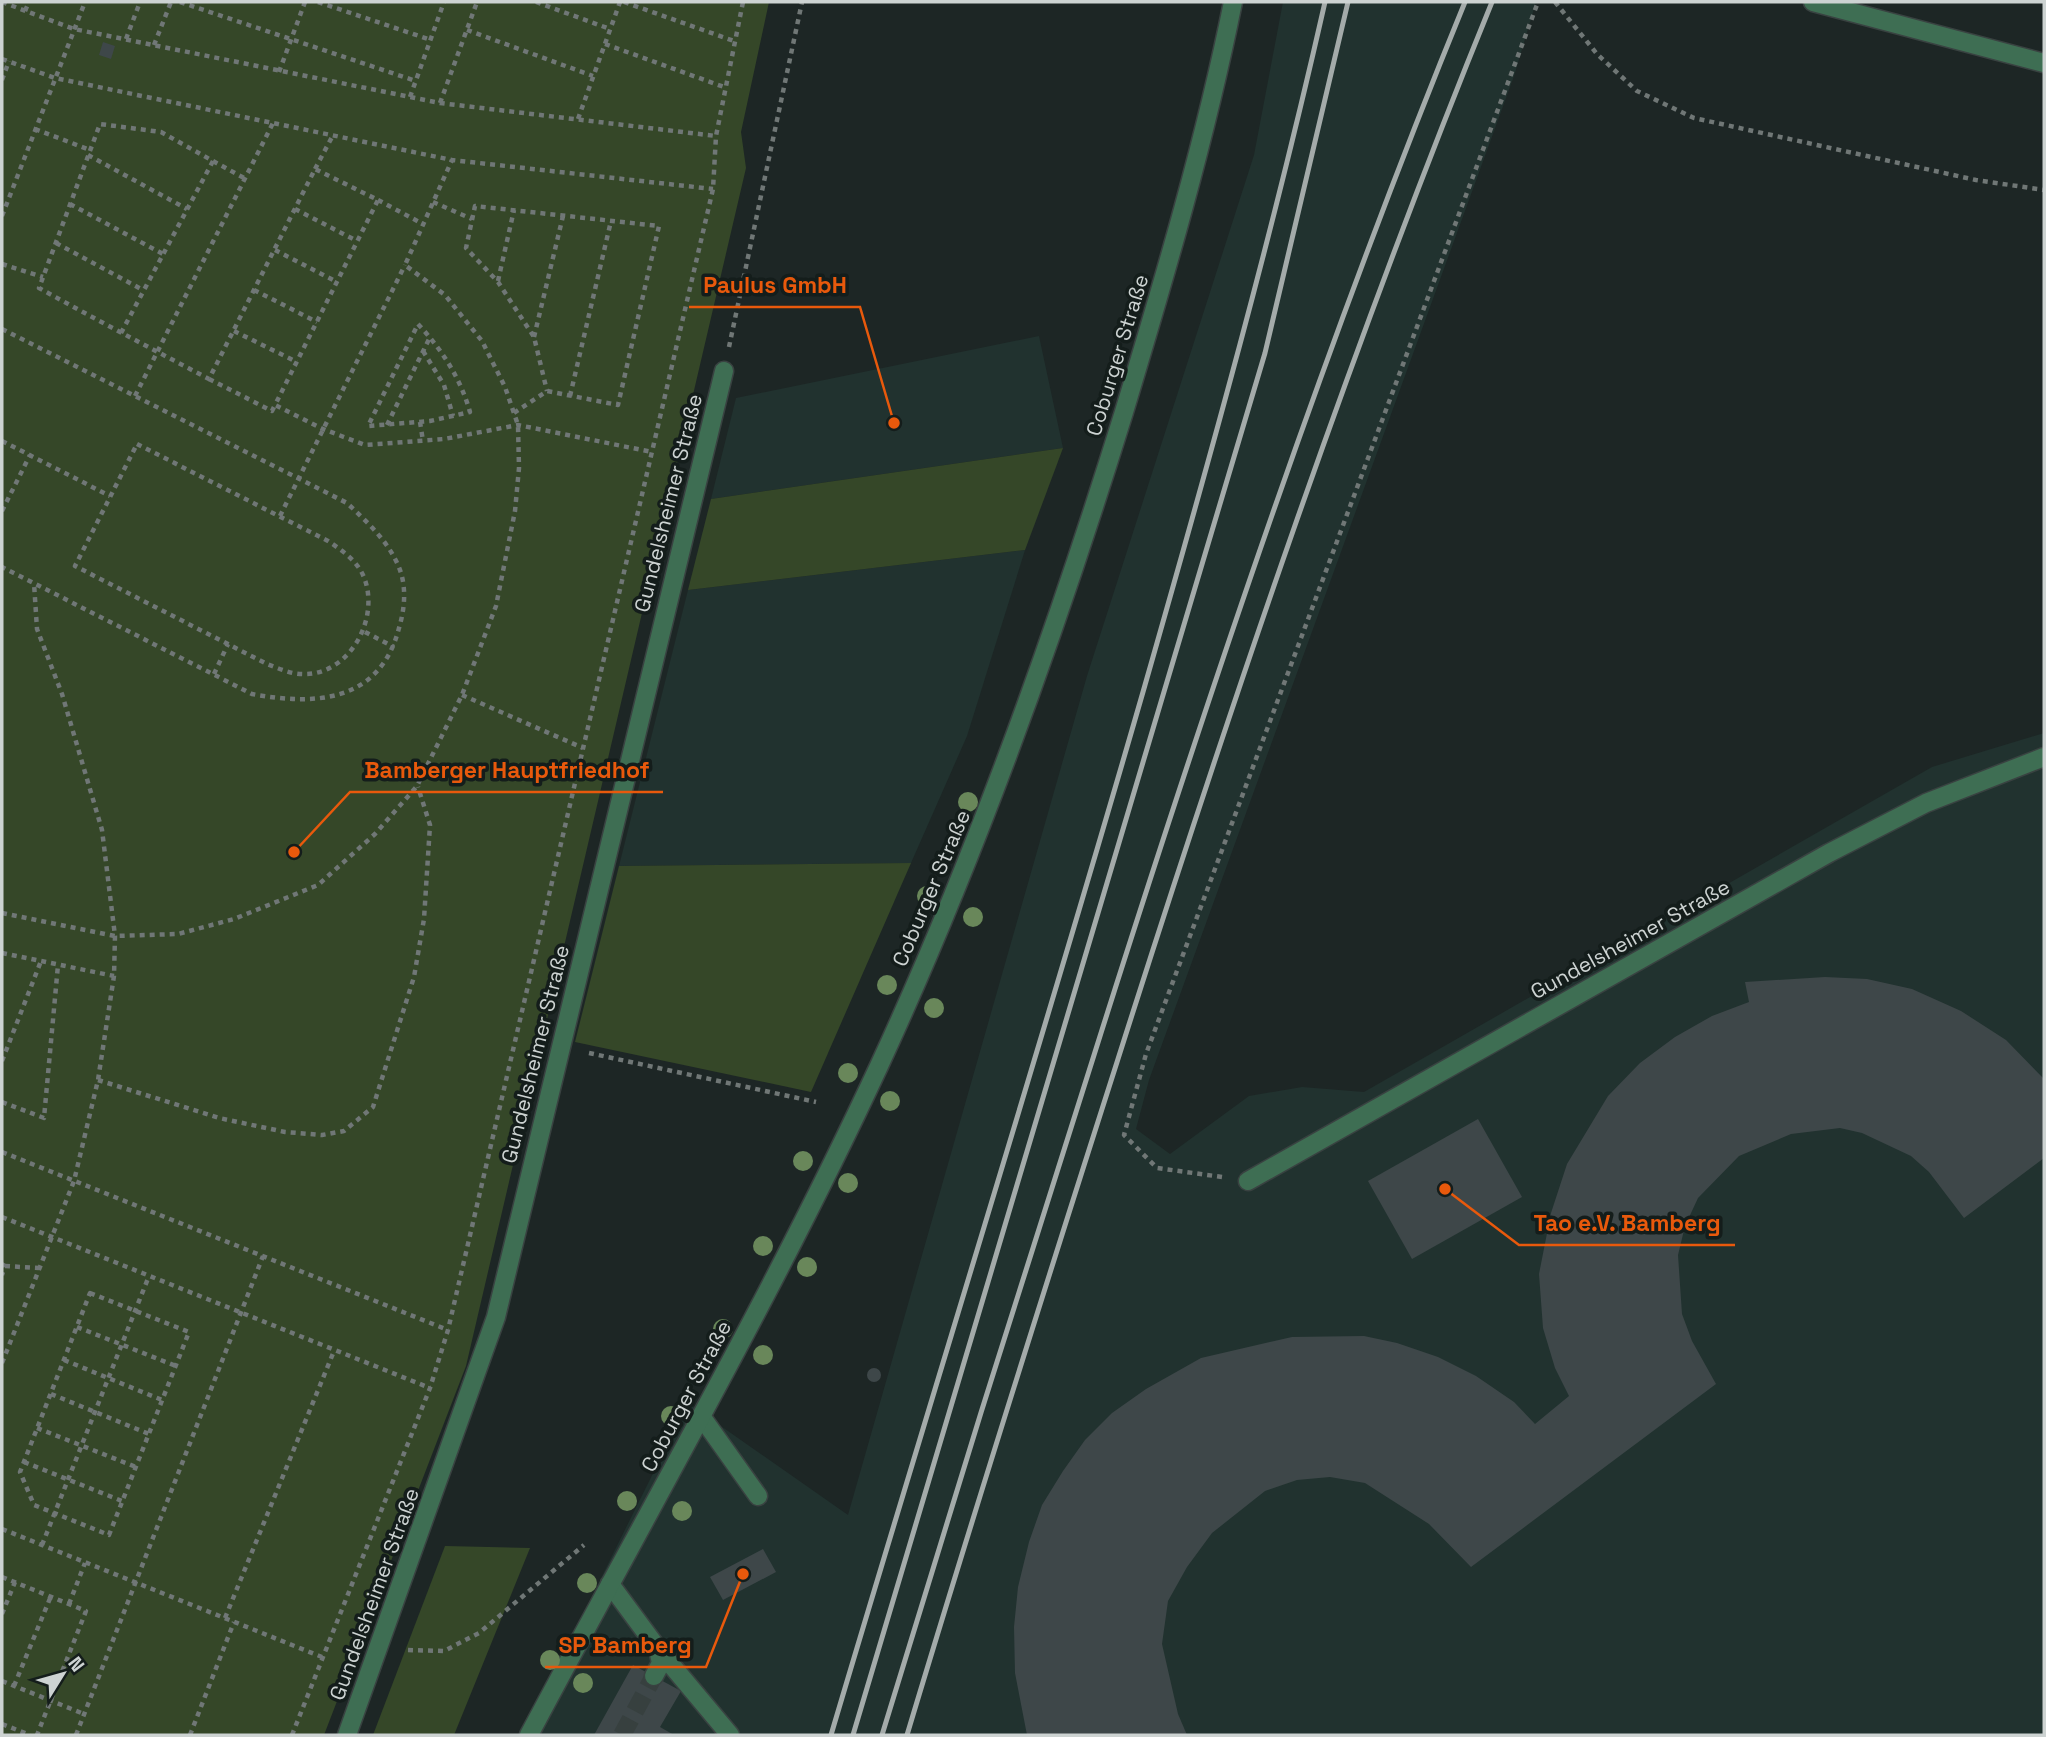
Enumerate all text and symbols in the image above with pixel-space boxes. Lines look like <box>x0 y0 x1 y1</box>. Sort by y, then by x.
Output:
callout: Paulus GmbH <box>689 263 860 307</box>
text: Paulus GmbH <box>703 270 847 300</box>
street label: Coburger Straße <box>1080 271 1154 439</box>
street label: Gundelsheimer Straße <box>628 391 708 615</box>
callout: Bamberger Hauptfriedhof <box>350 748 663 792</box>
text: Bamberger Hauptfriedhof <box>364 755 650 785</box>
street label: Coburger Straße <box>886 806 976 970</box>
street label: Gundelsheimer Straße <box>1526 873 1734 1005</box>
street label: Gundelsheimer Straße <box>495 942 575 1166</box>
callout: Tao e.V. Bamberg <box>1519 1201 1735 1245</box>
text: Tao e.V. Bamberg <box>1533 1208 1721 1238</box>
street label: Coburger Straße <box>635 1316 737 1476</box>
street label: Gundelsheimer Straße <box>323 1484 425 1704</box>
callout: SP Bamberg <box>545 1623 706 1667</box>
text: SP Bamberg <box>558 1630 692 1660</box>
north arrow <box>28 1639 98 1709</box>
text: N <box>62 1651 90 1677</box>

